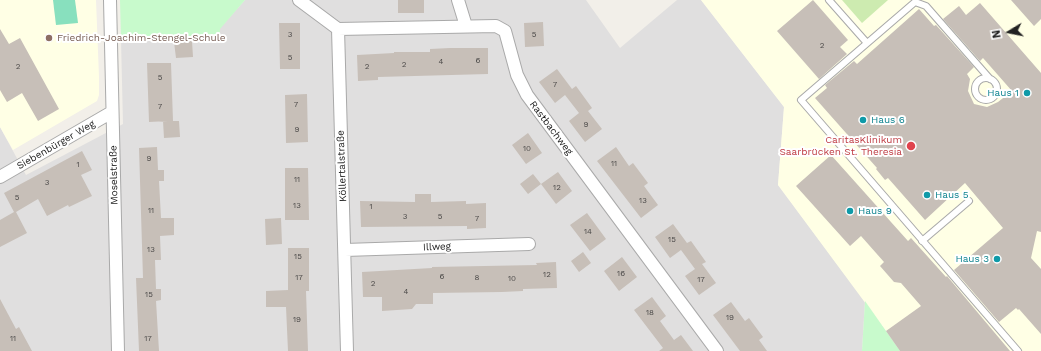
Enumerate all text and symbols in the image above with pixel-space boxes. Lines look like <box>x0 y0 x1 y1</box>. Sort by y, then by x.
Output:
north arrow <box>989 12 1029 52</box>
text: N <box>990 29 1004 39</box>
house number: 3 <box>288 30 292 40</box>
house number: 5 <box>532 30 536 40</box>
place label: Friedrich-Joachim-Stengel-Schule <box>57 32 226 44</box>
marker: Friedrich-Joachim-Stengel-Schule <box>44 33 54 43</box>
house number: 2 <box>820 41 824 51</box>
house number: 5 <box>288 53 292 63</box>
house number: 6 <box>476 56 480 66</box>
house number: 4 <box>439 57 443 67</box>
house number: 2 <box>402 60 406 70</box>
house number: 2 <box>16 62 20 72</box>
house number: 2 <box>365 62 369 72</box>
house number: 5 <box>158 73 162 83</box>
house number: 7 <box>553 80 557 90</box>
place label: Haus 1 <box>987 87 1019 99</box>
marker: Haus 1 <box>1022 88 1032 98</box>
street label: Rastbachweg <box>527 99 575 157</box>
house number: 7 <box>294 100 298 110</box>
house number: 7 <box>158 102 162 112</box>
place label: Haus 6 <box>871 114 905 126</box>
marker: Haus 6 <box>858 115 868 125</box>
street label: Siebenbürger Weg <box>15 118 97 172</box>
house number: 9 <box>584 120 588 130</box>
house number: 9 <box>295 125 299 135</box>
street label: Köllertalstraße <box>335 130 349 202</box>
place label: CaritasKlinikum Saarbrücken St. Theresia <box>780 134 902 158</box>
marker: CaritasKlinikum Saarbrücken St. Theresia <box>905 140 917 152</box>
house number: 10 <box>523 144 531 154</box>
street label: Moselstraße <box>107 145 121 205</box>
house number: 9 <box>147 154 151 164</box>
house number: 11 <box>611 159 617 169</box>
house number: 1 <box>76 160 80 170</box>
house number: 11 <box>294 175 300 185</box>
house number: 3 <box>45 178 49 188</box>
house number: 12 <box>553 183 561 193</box>
place label: Haus 5 <box>935 189 969 201</box>
marker: Haus 5 <box>922 190 932 200</box>
house number: 5 <box>15 193 19 203</box>
house number: 13 <box>639 196 647 206</box>
house number: 13 <box>293 201 301 211</box>
house number: 1 <box>369 202 373 212</box>
place label: Haus 9 <box>858 205 892 217</box>
house number: 11 <box>148 206 154 216</box>
marker: Haus 9 <box>845 206 855 216</box>
house number: 3 <box>403 212 407 222</box>
house number: 5 <box>438 212 442 222</box>
house number: 7 <box>475 214 479 224</box>
house number: 14 <box>584 227 592 237</box>
house number: 15 <box>668 235 676 245</box>
street label: Illweg <box>423 241 451 253</box>
house number: 13 <box>147 245 155 255</box>
house number: 15 <box>294 252 302 262</box>
place label: Haus 3 <box>955 253 989 265</box>
marker: Haus 3 <box>992 254 1002 264</box>
house number: 16 <box>617 269 625 279</box>
house number: 12 <box>543 270 551 280</box>
house number: 6 <box>440 272 444 282</box>
house number: 17 <box>295 273 303 283</box>
house number: 8 <box>475 273 479 283</box>
house number: 10 <box>508 274 516 284</box>
house number: 17 <box>697 275 705 285</box>
house number: 2 <box>371 279 375 289</box>
house number: 4 <box>404 287 408 297</box>
house number: 15 <box>145 290 153 300</box>
house number: 18 <box>646 308 654 318</box>
house number: 19 <box>726 313 734 323</box>
house number: 19 <box>293 315 301 325</box>
house number: 11 <box>10 334 16 344</box>
house number: 17 <box>144 334 152 344</box>

